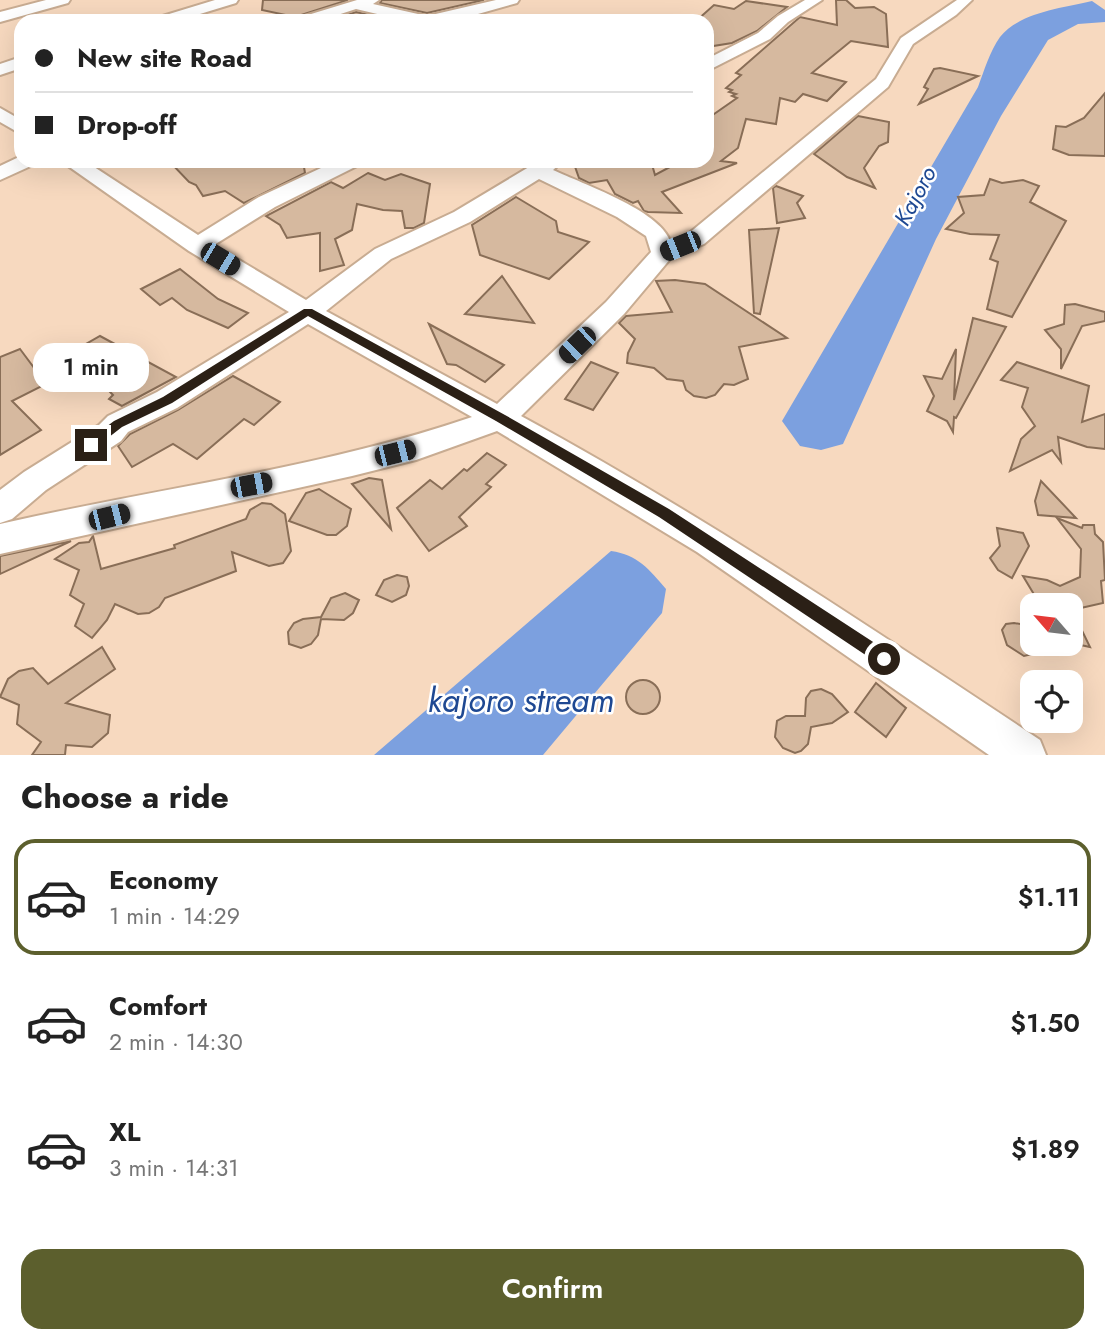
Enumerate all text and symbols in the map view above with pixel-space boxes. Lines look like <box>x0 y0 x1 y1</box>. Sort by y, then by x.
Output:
text: New site Road <box>77 39 252 77</box>
text: Drop-off <box>77 106 177 144</box>
water label: Kajoro <box>885 160 945 232</box>
car <box>657 228 704 264</box>
car <box>197 239 244 279</box>
car <box>555 323 600 367</box>
callout: 1 min <box>33 344 149 392</box>
text: 1 min <box>63 350 119 384</box>
route end <box>75 429 107 461</box>
car <box>373 438 418 468</box>
car <box>229 471 274 499</box>
car <box>87 502 132 532</box>
north arrow <box>1020 593 1083 656</box>
map controls <box>1020 593 1083 733</box>
route start <box>868 643 900 675</box>
button: locate <box>1020 670 1083 733</box>
water label: kajoro stream <box>428 677 614 724</box>
text: Choose a ride <box>21 774 229 820</box>
text: Economy <box>109 861 218 899</box>
icon: car <box>25 866 88 929</box>
text: $1.11 <box>1018 878 1080 916</box>
text: 1 min · 14:29 <box>109 899 240 933</box>
text: Comfort <box>109 987 207 1025</box>
icon: car <box>25 992 88 1055</box>
text: $1.50 <box>1010 1004 1080 1042</box>
text: 2 min · 14:30 <box>109 1025 243 1059</box>
text: XL <box>109 1113 141 1151</box>
icon: car <box>25 1118 88 1181</box>
text: $1.89 <box>1011 1130 1080 1168</box>
text: 3 min · 14:31 <box>109 1151 239 1185</box>
button: Confirm <box>21 1249 1084 1329</box>

